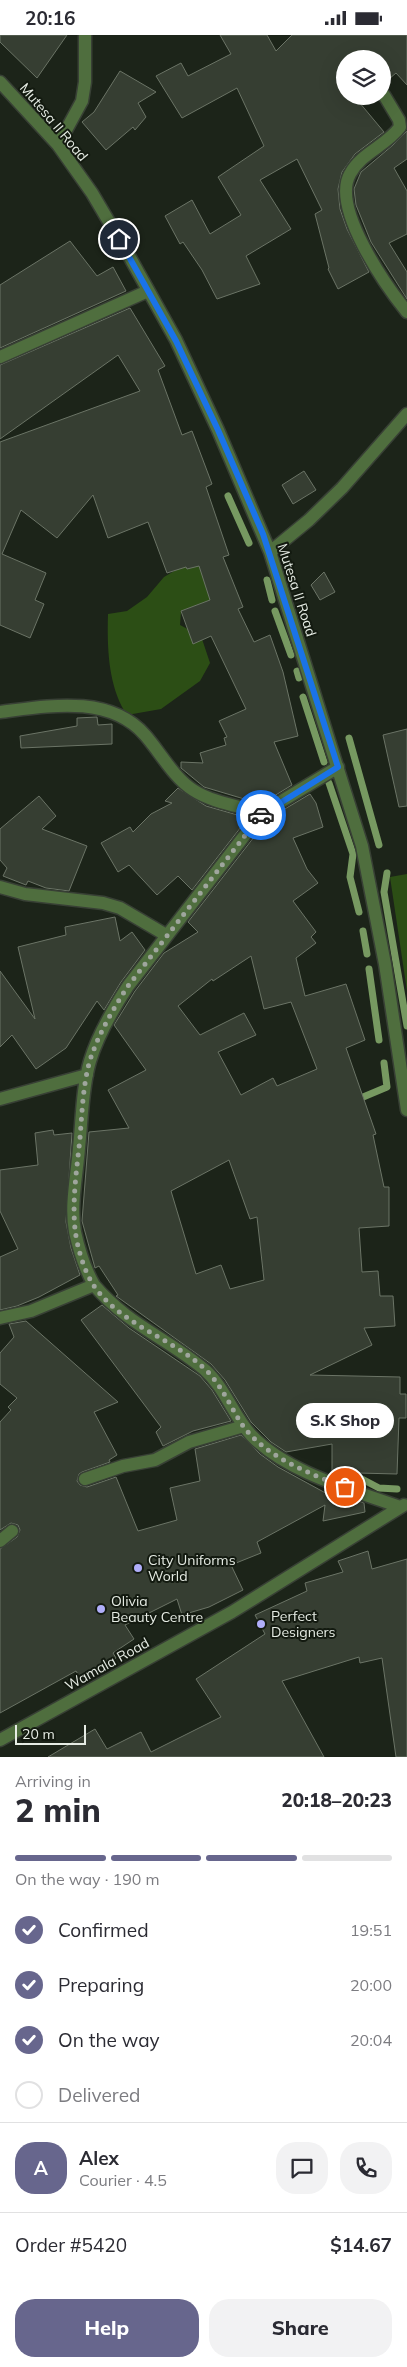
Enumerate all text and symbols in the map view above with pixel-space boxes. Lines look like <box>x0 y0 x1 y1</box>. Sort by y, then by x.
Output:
text: 20:16 <box>25 6 75 30</box>
map controls <box>336 50 391 105</box>
button: layers <box>336 50 391 105</box>
street label: Mutesa II Road <box>16 79 92 165</box>
pin <box>98 218 140 260</box>
icon: home <box>105 225 133 253</box>
street label: Mutesa II Road <box>273 541 321 639</box>
courier <box>236 790 286 840</box>
icon: car <box>247 801 275 829</box>
callout: S.K Shop <box>296 1402 394 1437</box>
text: S.K Shop <box>310 1410 380 1430</box>
pin <box>324 1466 366 1508</box>
icon: bag <box>331 1473 359 1501</box>
place label: City Uniforms World <box>148 1551 236 1585</box>
marker: City Uniforms World <box>132 1562 144 1574</box>
place label: Olivia Beauty Centre <box>111 1592 203 1626</box>
marker: Olivia Beauty Centre <box>95 1603 107 1615</box>
place label: Perfect Designers <box>271 1607 336 1641</box>
marker: Perfect Designers <box>255 1618 267 1630</box>
street label: Wamala Road <box>62 1633 152 1695</box>
scale bar <box>15 1722 86 1745</box>
text: 20 m <box>22 1725 55 1743</box>
text: Arriving in <box>15 1771 91 1791</box>
text: 20:18–20:23 <box>281 1788 392 1812</box>
text: 2 min <box>15 1790 101 1830</box>
text: On the way · 190 m <box>15 1869 160 1889</box>
icon: check <box>15 1916 43 1944</box>
text: Confirmed <box>58 1918 149 1942</box>
text: 19:51 <box>350 1920 392 1940</box>
icon: check <box>15 1971 43 1999</box>
text: Preparing <box>58 1973 144 1997</box>
text: 20:00 <box>350 1975 392 1995</box>
icon: check <box>15 2026 43 2054</box>
text: On the way <box>58 2028 160 2052</box>
text: 20:04 <box>350 2030 392 2050</box>
text: Delivered <box>58 2083 140 2107</box>
button: chat <box>276 2142 328 2194</box>
button: phone <box>340 2142 392 2194</box>
text: Alex <box>79 2146 119 2170</box>
text: A <box>34 2156 48 2180</box>
text: Courier · 4.5 <box>79 2170 167 2190</box>
text: Order #5420 <box>15 2233 127 2257</box>
text: $14.67 <box>330 2233 392 2257</box>
button: Help <box>15 2299 199 2357</box>
button: Share <box>209 2299 392 2357</box>

